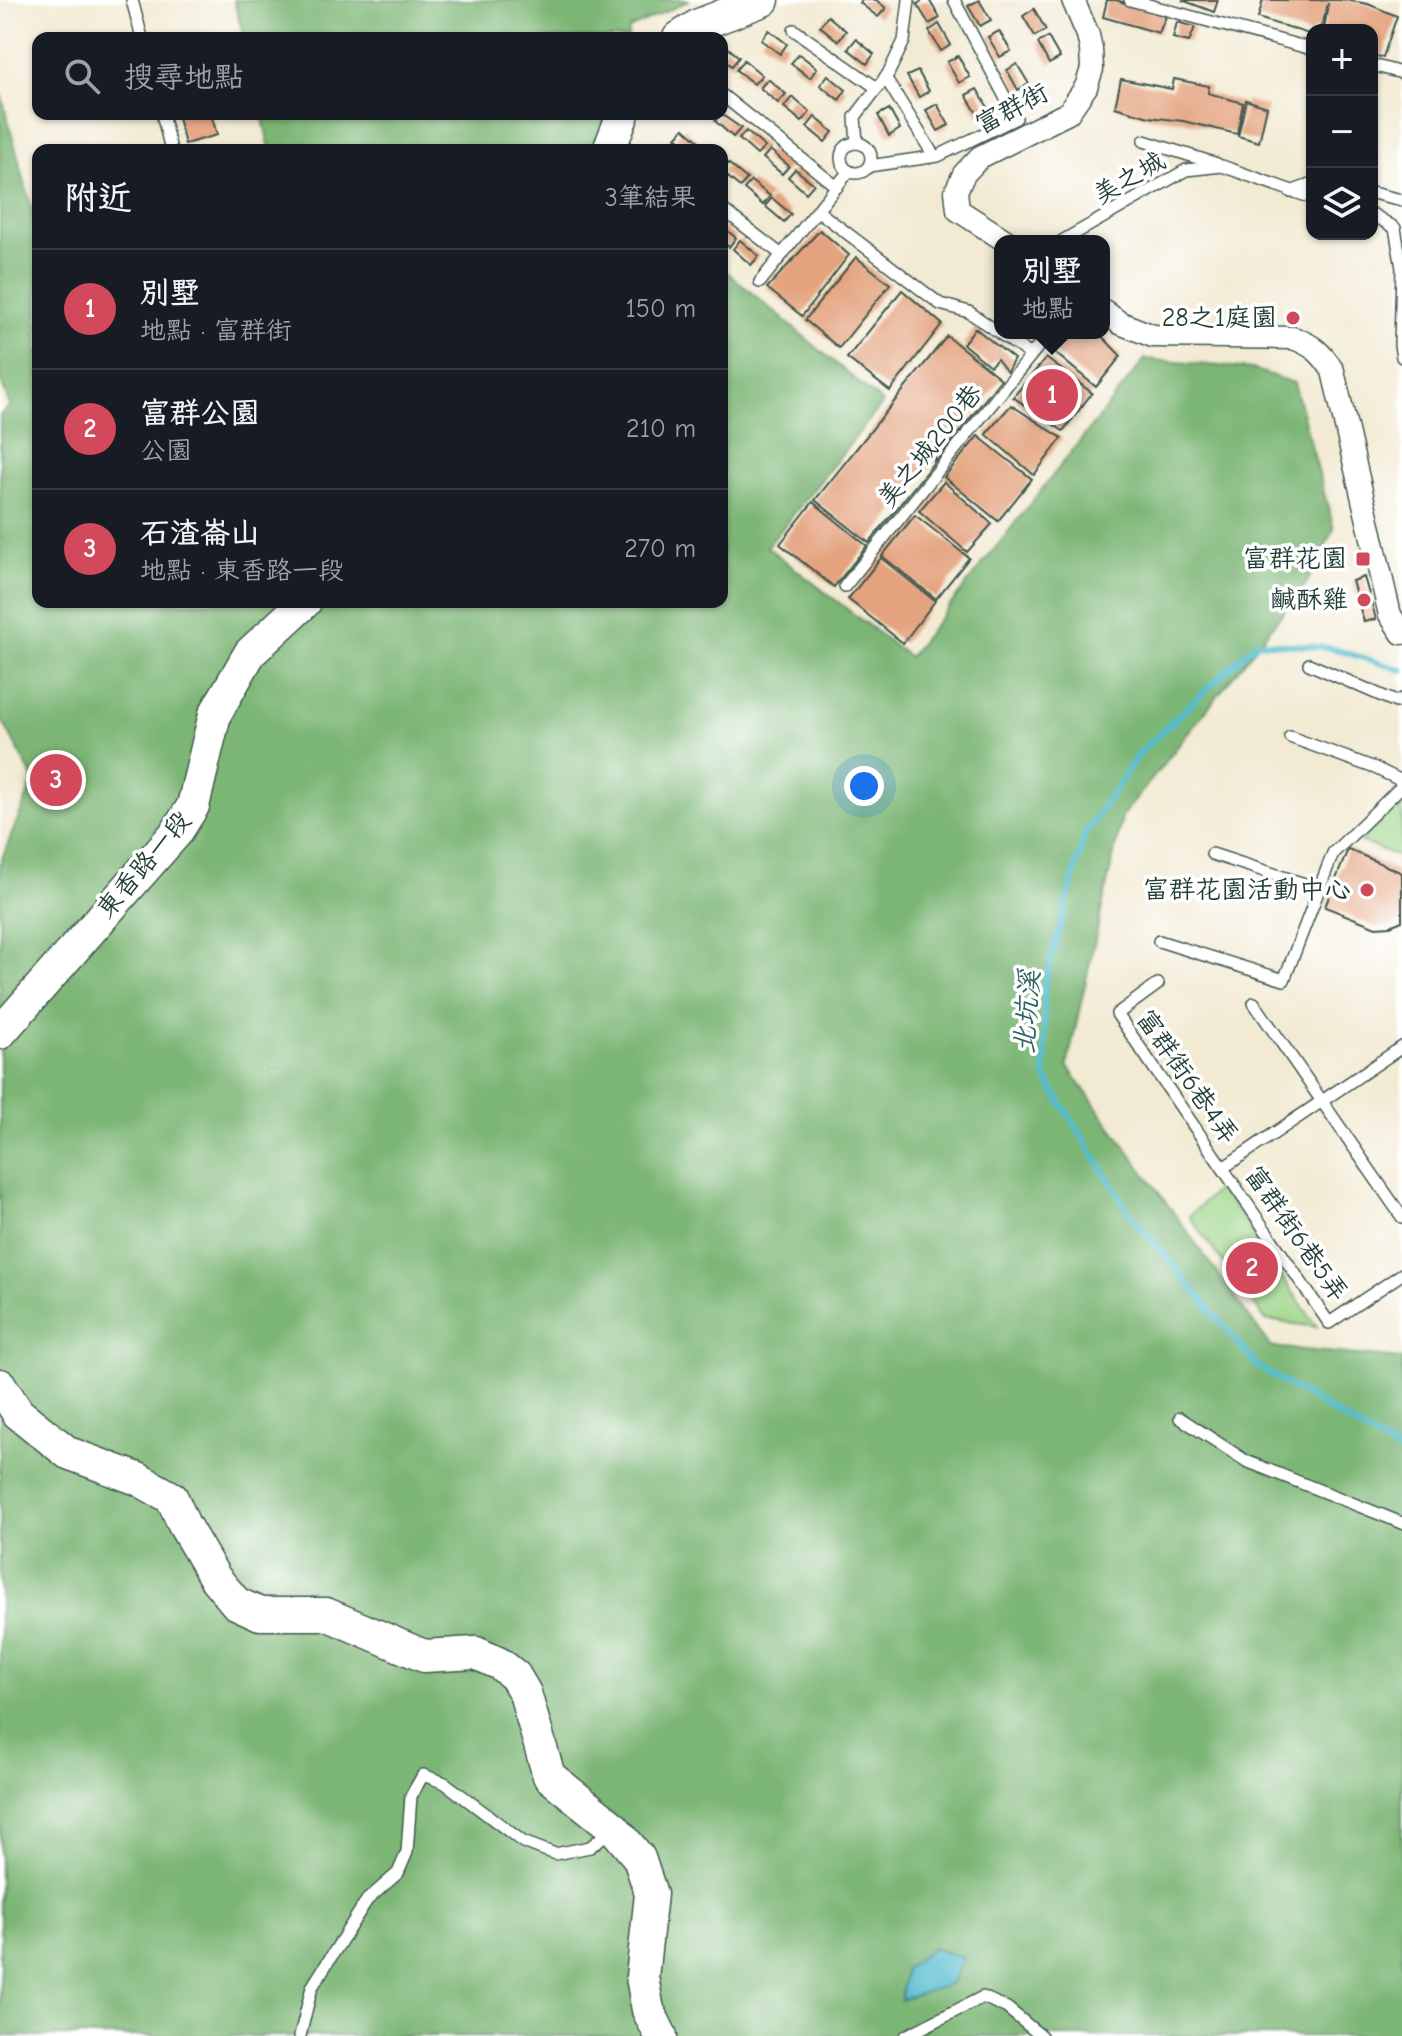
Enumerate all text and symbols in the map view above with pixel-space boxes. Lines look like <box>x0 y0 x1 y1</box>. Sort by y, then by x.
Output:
map controls <box>1306 24 1378 240</box>
button: + <box>1306 24 1378 96</box>
search box <box>32 32 728 120</box>
icon: search <box>60 54 104 98</box>
text: 搜尋地點 <box>124 60 244 95</box>
street label: 富群街 <box>971 77 1053 141</box>
button: − <box>1306 96 1378 168</box>
street label: 美之城 <box>1088 146 1170 210</box>
button: layers <box>1306 168 1378 240</box>
text: 附近 <box>64 178 132 218</box>
text: 3筆結果 <box>605 183 696 213</box>
popup <box>994 235 1110 339</box>
text: 別墅 <box>1022 254 1082 289</box>
text: 別墅 <box>140 276 200 311</box>
text: 1 <box>85 294 95 324</box>
text: 150 m <box>626 294 696 324</box>
text: 地點 <box>1022 294 1074 324</box>
place label: 28之1庭園 <box>1162 303 1277 333</box>
marker: 28之1庭園 <box>1284 309 1302 327</box>
text: 地點 · 富群街 <box>140 316 292 346</box>
pin: 1 <box>1026 365 1078 425</box>
street label: 美之城200巷 <box>871 379 989 513</box>
text: 富群公園 <box>140 396 260 431</box>
text: 2 <box>84 414 96 444</box>
text: 210 m <box>626 414 696 444</box>
text: 公園 <box>140 436 192 466</box>
text: 石渣崙山 <box>140 516 260 551</box>
text: 3 <box>84 534 96 564</box>
text: 270 m <box>624 534 696 564</box>
place label: 富群花園 <box>1243 544 1347 574</box>
marker: 富群花園 <box>1354 550 1372 568</box>
text: 地點 · 東香路一段 <box>140 556 344 586</box>
place label: 鹹酥雞 <box>1270 585 1348 615</box>
marker: 鹹酥雞 <box>1355 591 1373 609</box>
pin: 3 <box>30 750 82 810</box>
your location <box>844 766 884 806</box>
street label: 東香路一段 <box>91 806 197 924</box>
place label: 富群花園活動中心 <box>1143 875 1351 905</box>
marker: 富群花園活動中心 <box>1358 881 1376 899</box>
water label: 北坑溪 <box>1008 967 1046 1055</box>
street label: 富群街6巷4弄 <box>1130 1004 1244 1150</box>
street label: 富群街6巷5弄 <box>1238 1161 1354 1307</box>
pin: 2 <box>1226 1238 1278 1298</box>

